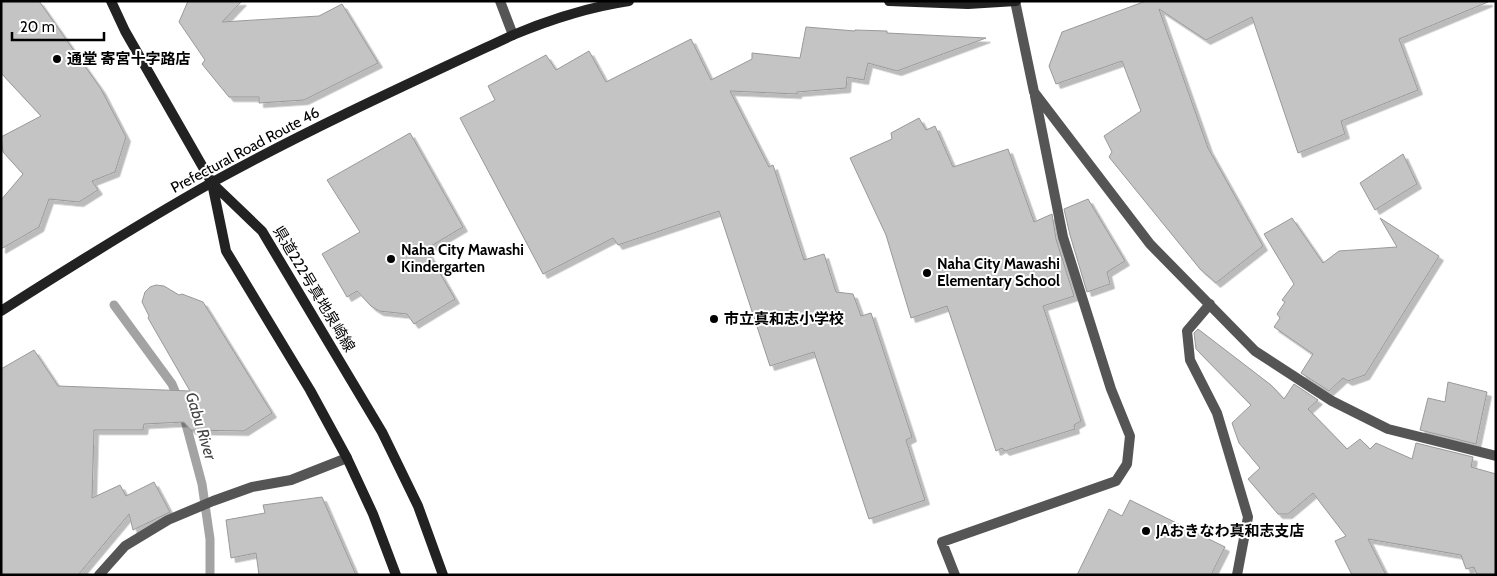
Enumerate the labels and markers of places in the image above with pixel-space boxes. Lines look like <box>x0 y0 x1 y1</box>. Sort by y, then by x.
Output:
place label: 通堂 寄宮十字路店 <box>67 50 190 68</box>
marker: 通堂 寄宮十字路店 <box>51 53 63 65</box>
place label: Naha City Mawashi Kindergarten <box>401 241 524 276</box>
marker: Naha City Mawashi Kindergarten <box>385 253 397 265</box>
place label: Naha City Mawashi Elementary School <box>937 255 1060 290</box>
marker: Naha City Mawashi Elementary School <box>921 267 933 279</box>
place label: 市立真和志小学校 <box>724 310 844 328</box>
marker: 市立真和志小学校 <box>708 313 720 325</box>
place label: JAおきなわ真和志支店 <box>1155 522 1305 540</box>
marker: JAおきなわ真和志支店 <box>1140 525 1152 537</box>

